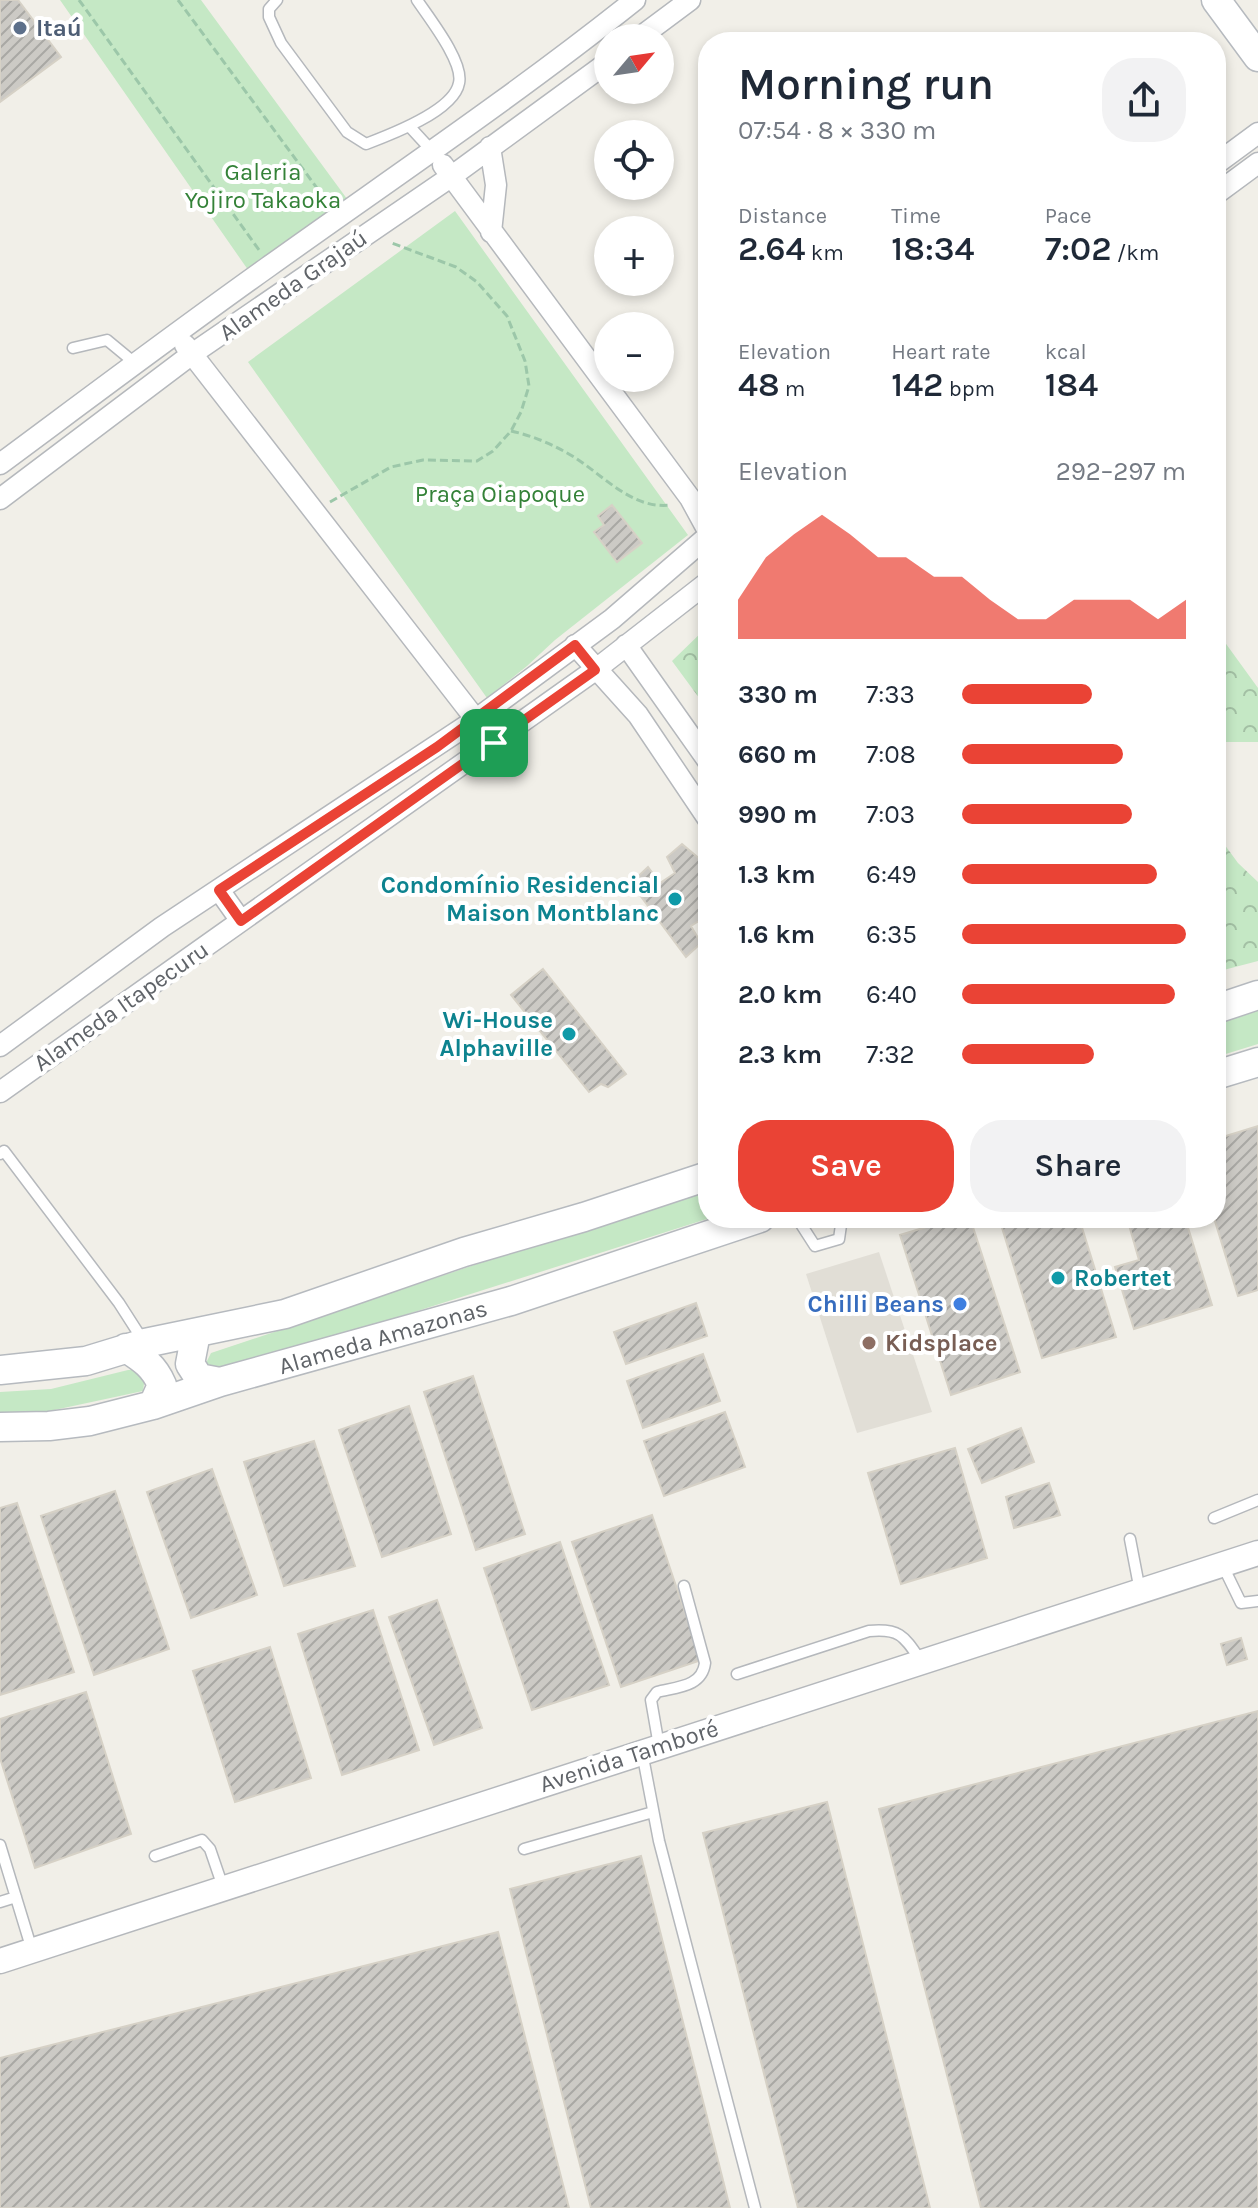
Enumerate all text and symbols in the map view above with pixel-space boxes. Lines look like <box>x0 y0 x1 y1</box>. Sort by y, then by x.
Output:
place label: Itaú <box>36 14 82 42</box>
marker: Itaú <box>11 19 29 37</box>
north arrow <box>594 24 674 104</box>
map controls <box>594 24 674 392</box>
button: share <box>1102 58 1186 142</box>
text: Morning run <box>738 59 994 110</box>
text: 07:54 · 8 × 330 m <box>738 115 936 146</box>
button: locate <box>594 120 674 200</box>
park label: Galeria Yojiro Takaoka <box>185 158 341 214</box>
text: Distance <box>738 203 827 229</box>
text: Time <box>891 203 941 229</box>
text: Pace <box>1045 203 1092 229</box>
button: + <box>594 216 674 296</box>
street label: Alameda Grajaú <box>214 224 372 346</box>
text: 2.64 <box>738 229 806 269</box>
text: 18:34 <box>891 229 974 269</box>
text: 7:02 <box>1045 229 1112 269</box>
text: km <box>806 240 844 266</box>
text: /km <box>1112 240 1159 266</box>
button: − <box>594 312 674 392</box>
text: Elevation <box>738 339 831 365</box>
text: Heart rate <box>891 339 991 365</box>
text: kcal <box>1045 339 1087 365</box>
text: 48 <box>738 365 780 405</box>
text: 142 <box>891 365 943 405</box>
text: 184 <box>1045 365 1098 405</box>
text: m <box>780 376 805 402</box>
text: bpm <box>943 376 995 402</box>
text: Elevation <box>738 456 848 487</box>
text: 292–297 m <box>1056 456 1186 487</box>
park label: Praça Oiapoque <box>415 480 585 508</box>
text: 330 m <box>738 679 818 710</box>
text: 7:33 <box>866 679 915 710</box>
pin <box>460 709 528 777</box>
icon: arrive <box>472 721 516 765</box>
text: 660 m <box>738 739 817 770</box>
text: 7:08 <box>866 739 916 770</box>
text: 990 m <box>738 799 817 830</box>
text: 7:03 <box>866 799 915 830</box>
text: 1.3 km <box>738 859 816 890</box>
text: 6:49 <box>866 859 916 890</box>
place label: Condomínio Residencial Maison Montblanc <box>381 871 659 927</box>
marker: Condomínio Residencial Maison Montblanc <box>666 890 684 908</box>
text: 1.6 km <box>738 919 815 950</box>
text: 6:35 <box>866 919 917 950</box>
street label: Alameda Itapecuru <box>28 935 214 1077</box>
text: 2.0 km <box>738 979 822 1010</box>
text: 6:40 <box>866 979 917 1010</box>
place label: Wi-House Alphaville <box>439 1006 553 1062</box>
marker: Wi-House Alphaville <box>560 1025 578 1043</box>
text: 2.3 km <box>738 1039 822 1070</box>
text: 7:32 <box>866 1039 915 1070</box>
button: Save <box>738 1120 954 1212</box>
button: Share <box>970 1120 1186 1212</box>
place label: Robertet <box>1074 1264 1172 1292</box>
marker: Robertet <box>1049 1269 1067 1287</box>
place label: Chilli Beans <box>807 1290 944 1318</box>
street label: Alameda Amazonas <box>275 1294 491 1380</box>
marker: Chilli Beans <box>951 1295 969 1313</box>
place label: Kidsplace <box>885 1329 997 1357</box>
marker: Kidsplace <box>860 1334 878 1352</box>
street label: Avenida Tamboré <box>536 1714 722 1798</box>

